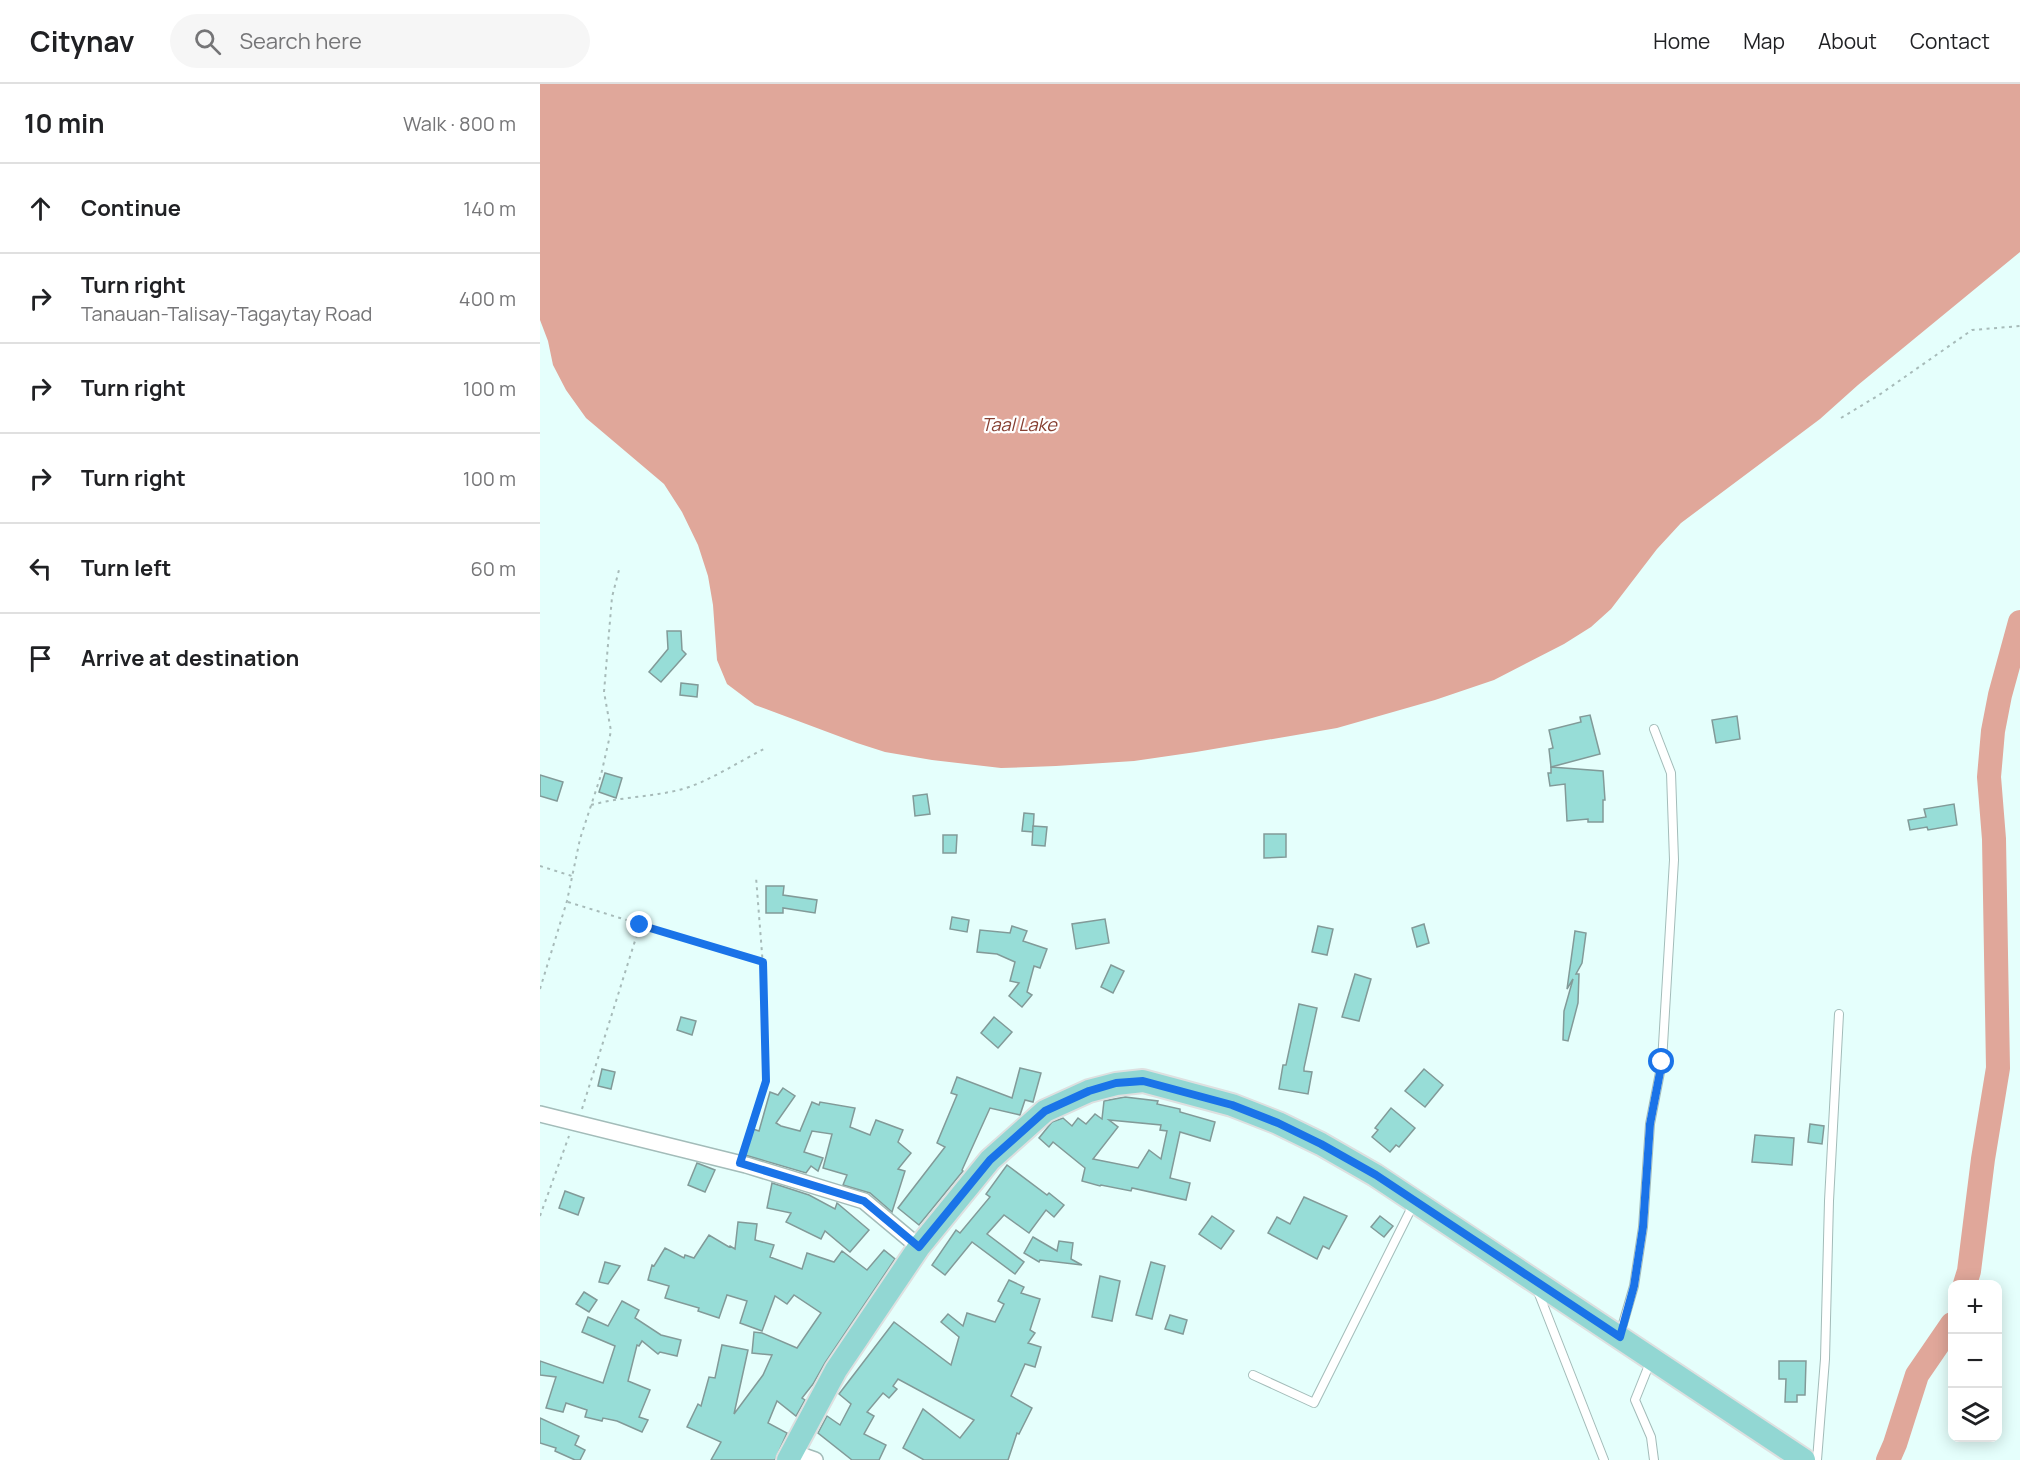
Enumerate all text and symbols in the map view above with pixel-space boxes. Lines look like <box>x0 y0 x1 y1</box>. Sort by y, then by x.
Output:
search box <box>170 14 590 68</box>
text: Citynav <box>30 22 134 60</box>
icon: search <box>191 25 224 58</box>
text: Search here <box>239 26 362 56</box>
text: Home <box>1653 27 1710 55</box>
text: Map <box>1743 27 1785 55</box>
text: About <box>1818 27 1877 55</box>
text: Contact <box>1910 27 1990 55</box>
text: 10 min <box>24 105 105 141</box>
text: Walk · 800 m <box>403 110 516 137</box>
icon: ahead <box>24 192 57 225</box>
text: Continue <box>81 193 181 223</box>
text: 140 m <box>463 195 516 222</box>
text: Turn right <box>81 270 186 300</box>
icon: right <box>24 282 57 315</box>
text: 400 m <box>459 285 516 312</box>
text: Tanauan-Talisay-Tagaytay Road <box>81 300 372 327</box>
icon: right <box>24 372 57 405</box>
text: Turn right <box>81 373 186 403</box>
text: 100 m <box>463 375 516 402</box>
water label: Taal Lake <box>981 412 1058 436</box>
icon: right <box>24 462 57 495</box>
text: Turn right <box>81 463 186 493</box>
text: 100 m <box>463 465 516 492</box>
icon: left <box>24 552 57 585</box>
text: Turn left <box>81 553 171 583</box>
text: 60 m <box>470 555 516 582</box>
icon: arrive <box>24 642 57 675</box>
text: Arrive at destination <box>81 643 299 673</box>
route end <box>626 911 652 937</box>
route start <box>1648 1048 1674 1074</box>
map controls <box>1948 1280 2002 1442</box>
button: + <box>1948 1280 2002 1334</box>
button: − <box>1948 1334 2002 1388</box>
button: layers <box>1948 1388 2002 1442</box>

